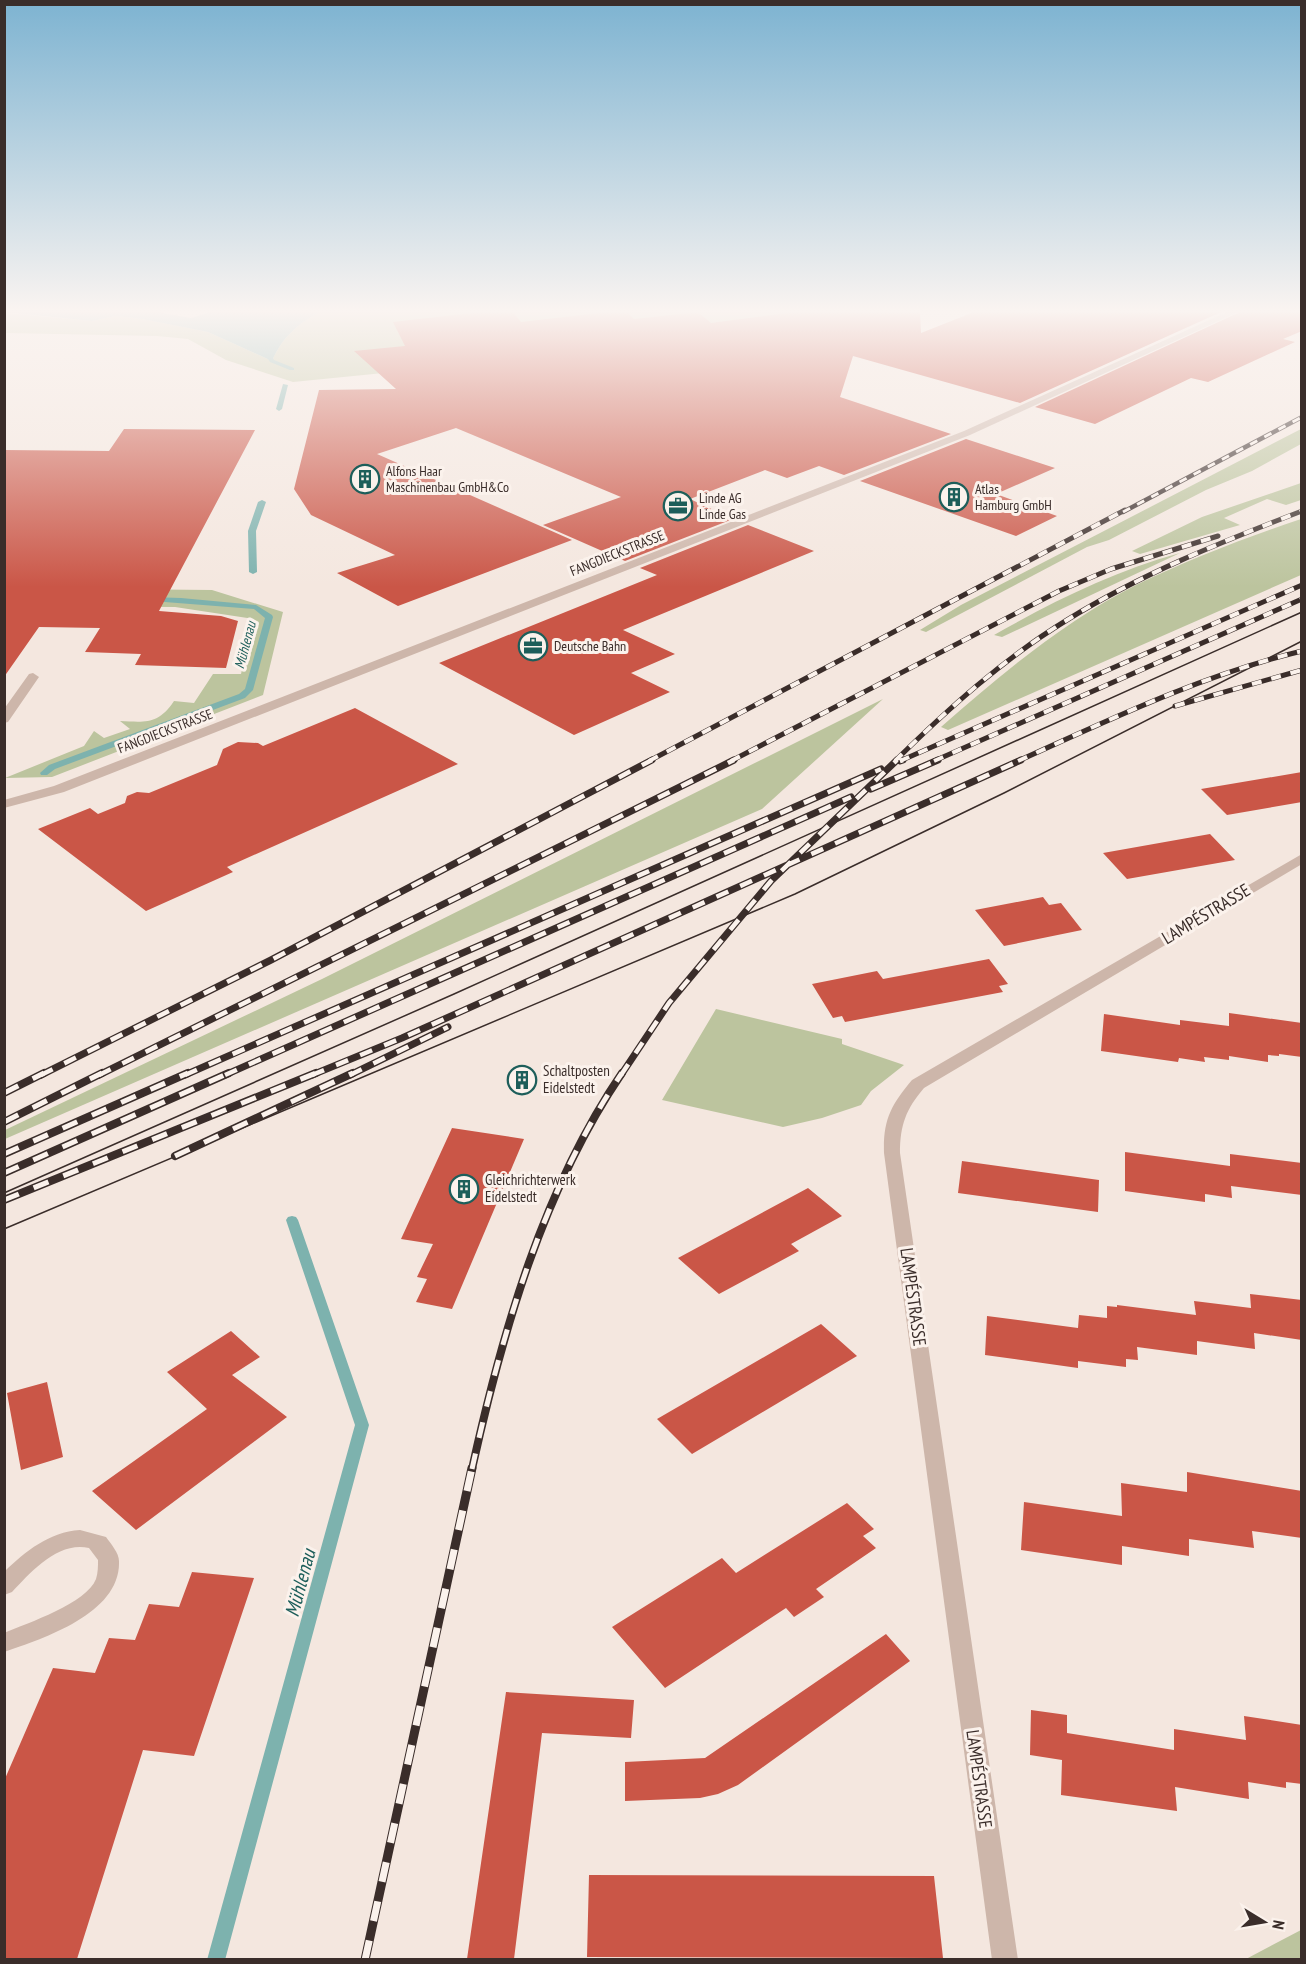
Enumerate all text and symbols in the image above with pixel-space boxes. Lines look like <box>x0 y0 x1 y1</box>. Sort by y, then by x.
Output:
place label: Alfons Haar Maschinenbau GmbH&Co <box>386 462 509 496</box>
building icon: Alfons Haar Maschinenbau GmbH&Co <box>349 463 381 495</box>
place label: Atlas Hamburg GmbH <box>975 480 1052 514</box>
building icon: Atlas Hamburg GmbH <box>938 481 970 513</box>
place label: Linde AG Linde Gas <box>699 489 746 523</box>
office icon: Linde AG Linde Gas <box>662 490 694 522</box>
street label: FANGDIECKSTRASSE <box>567 526 667 580</box>
water label: Mühlenau <box>230 619 260 671</box>
office icon: Deutsche Bahn <box>517 630 549 662</box>
place label: Deutsche Bahn <box>554 637 626 655</box>
street label: FANGDIECKSTRASSE <box>115 705 215 757</box>
street label: LAMPÉSTRASSE <box>1157 878 1254 949</box>
place label: Schaltposten Eidelstedt <box>543 1061 610 1097</box>
building icon: Schaltposten Eidelstedt <box>506 1064 538 1096</box>
place label: Gleichrichterwerk Eidelstedt <box>485 1170 576 1206</box>
building icon: Gleichrichterwerk Eidelstedt <box>448 1173 480 1205</box>
street label: LAMPÉSTRASSE <box>895 1246 932 1348</box>
water label: Mühlenau <box>279 1545 322 1620</box>
street label: LAMPÉSTRASSE <box>961 1728 998 1830</box>
north arrow <box>1234 1892 1294 1952</box>
text: N <box>1268 1919 1289 1931</box>

